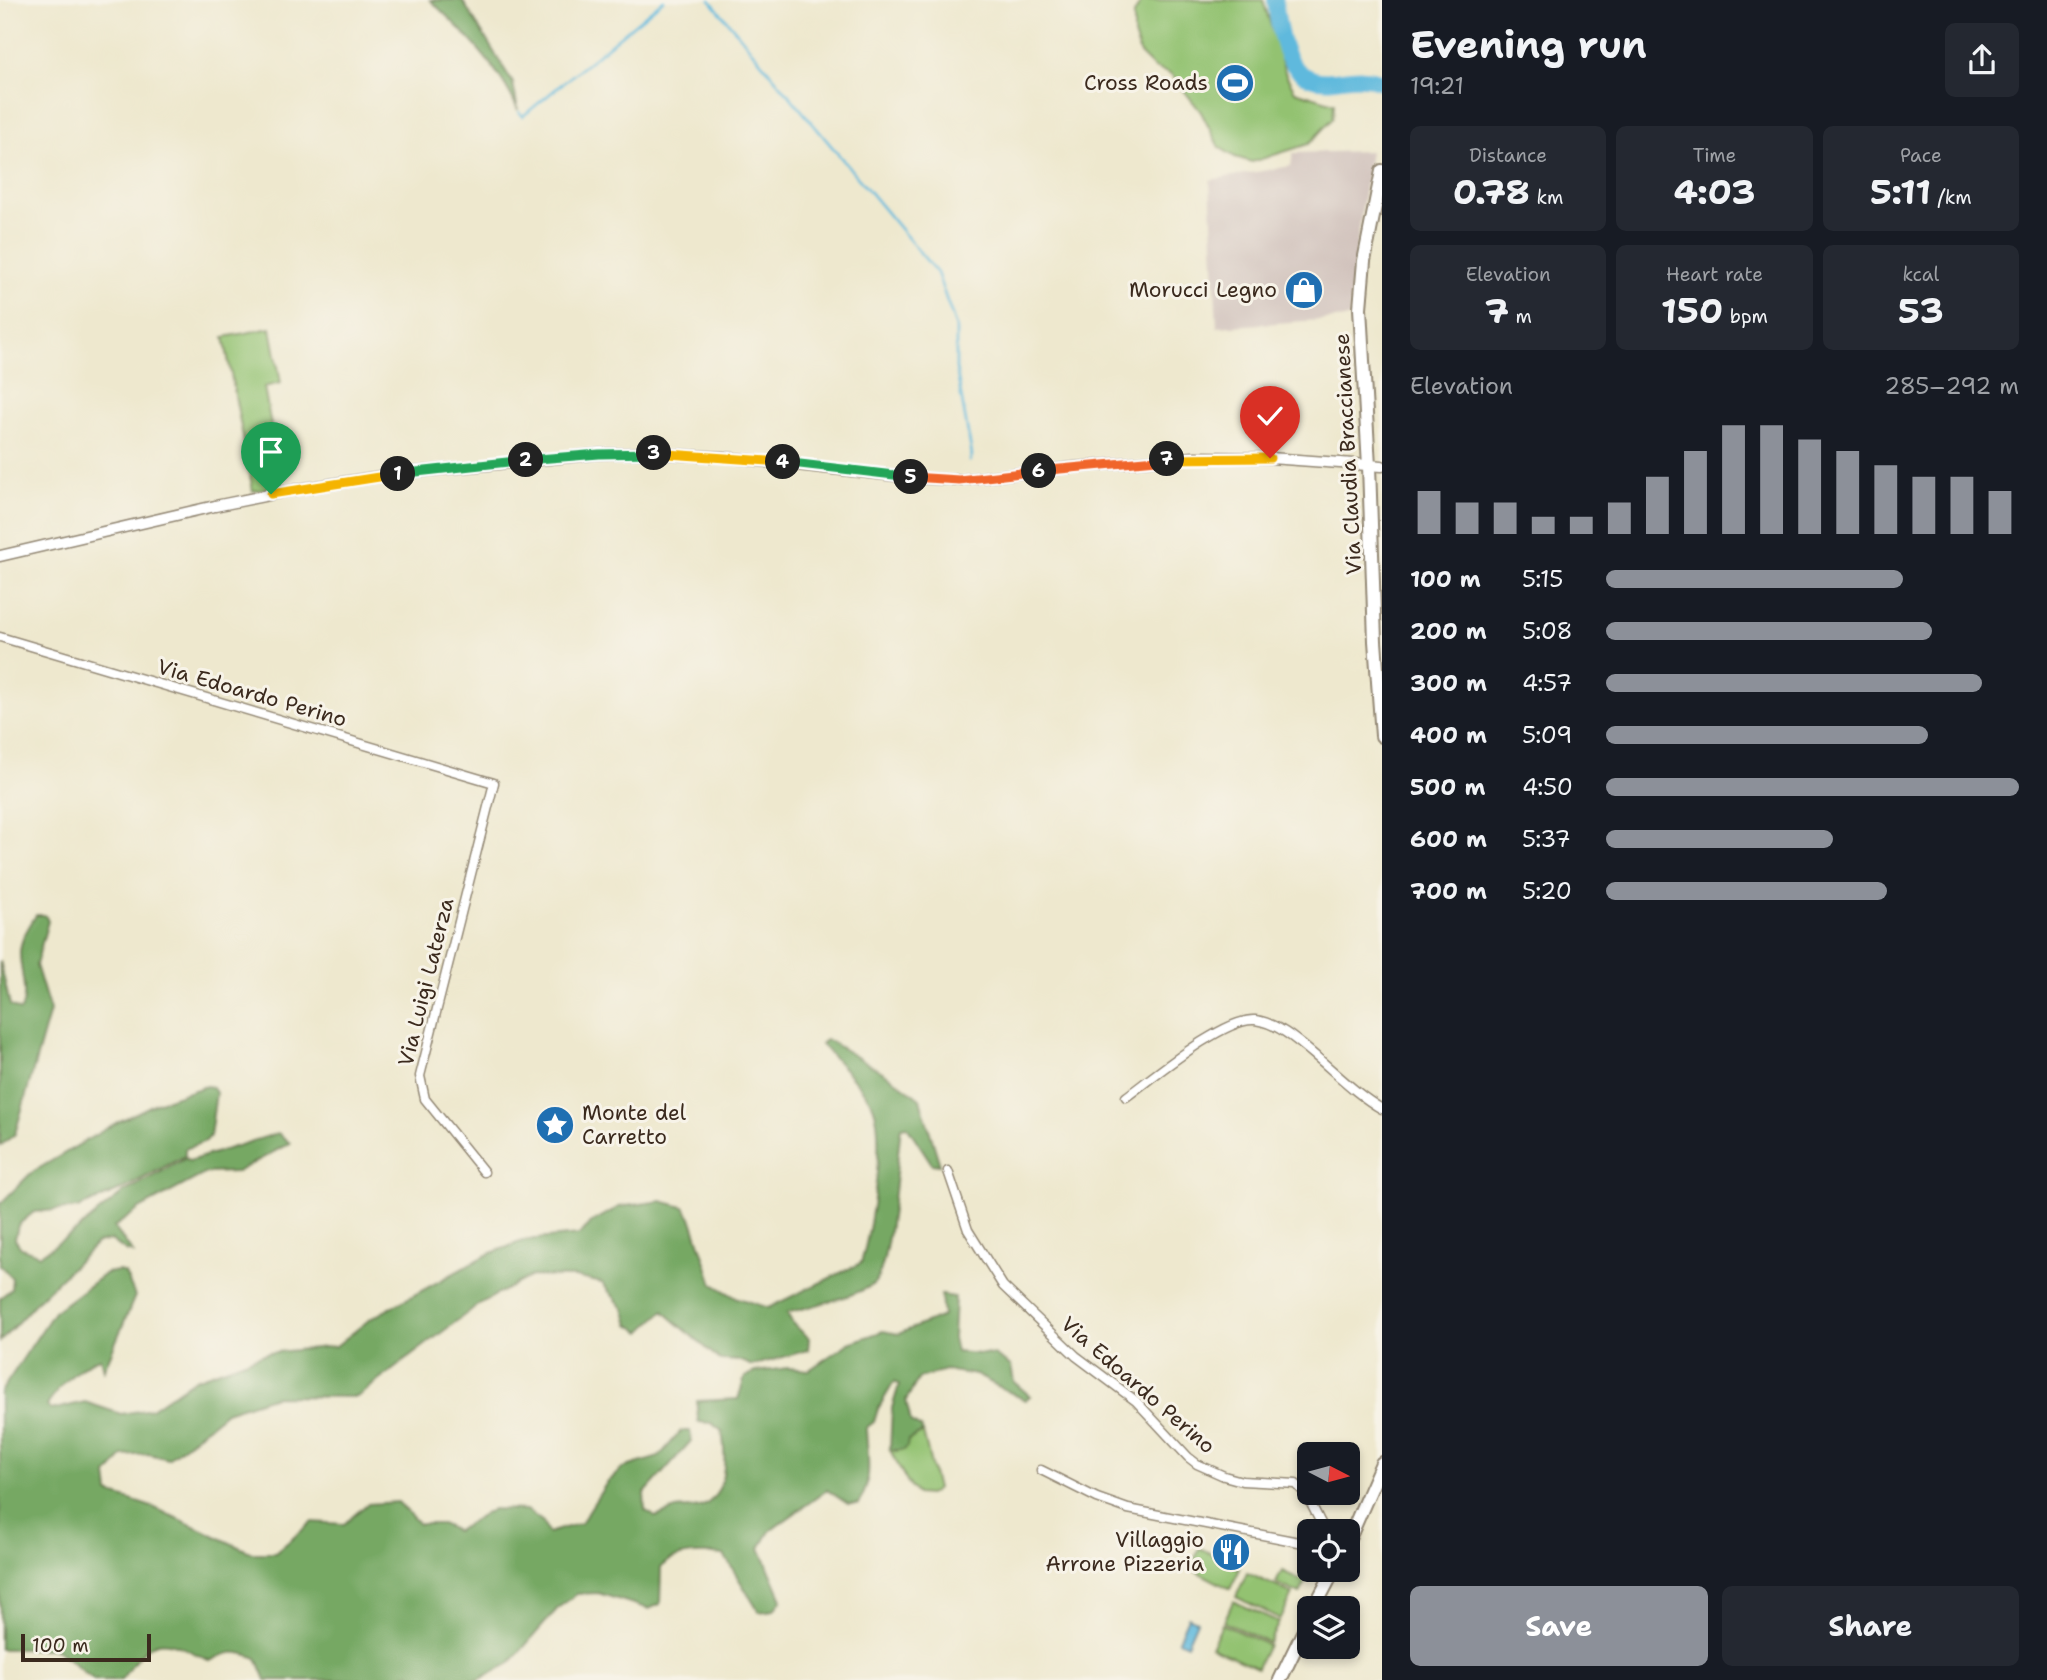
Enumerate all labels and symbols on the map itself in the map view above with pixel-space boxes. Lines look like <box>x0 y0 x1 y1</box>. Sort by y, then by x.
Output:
sports icon: Cross Roads <box>1214 62 1256 104</box>
place label: Cross Roads <box>1084 69 1208 97</box>
shop icon: Morucci Legno <box>1283 269 1325 311</box>
place label: Morucci Legno <box>1129 276 1277 304</box>
street label: Via Claudia Braccianese <box>1328 332 1368 576</box>
pin <box>1240 386 1300 458</box>
pin <box>241 422 301 494</box>
pin: 3 <box>636 435 672 470</box>
pin: 2 <box>508 442 544 477</box>
pin: 7 <box>1150 442 1184 476</box>
pin: 4 <box>766 444 800 480</box>
pin: 6 <box>1021 454 1056 489</box>
pin: 1 <box>380 456 416 491</box>
pin: 5 <box>894 460 928 494</box>
street label: Via Edoardo Perino <box>154 653 350 733</box>
street label: Via Luigi Laterza <box>392 895 460 1069</box>
place label: Monte del Carretto <box>582 1099 687 1151</box>
place icon: Monte del Carretto <box>534 1104 576 1146</box>
street label: Via Edoardo Perino <box>1055 1310 1221 1460</box>
north arrow <box>1297 1442 1360 1505</box>
place label: Villaggio Arrone Pizzeria <box>1046 1526 1204 1578</box>
restaurant icon: Villaggio Arrone Pizzeria <box>1210 1531 1252 1573</box>
scale bar <box>21 1631 150 1663</box>

